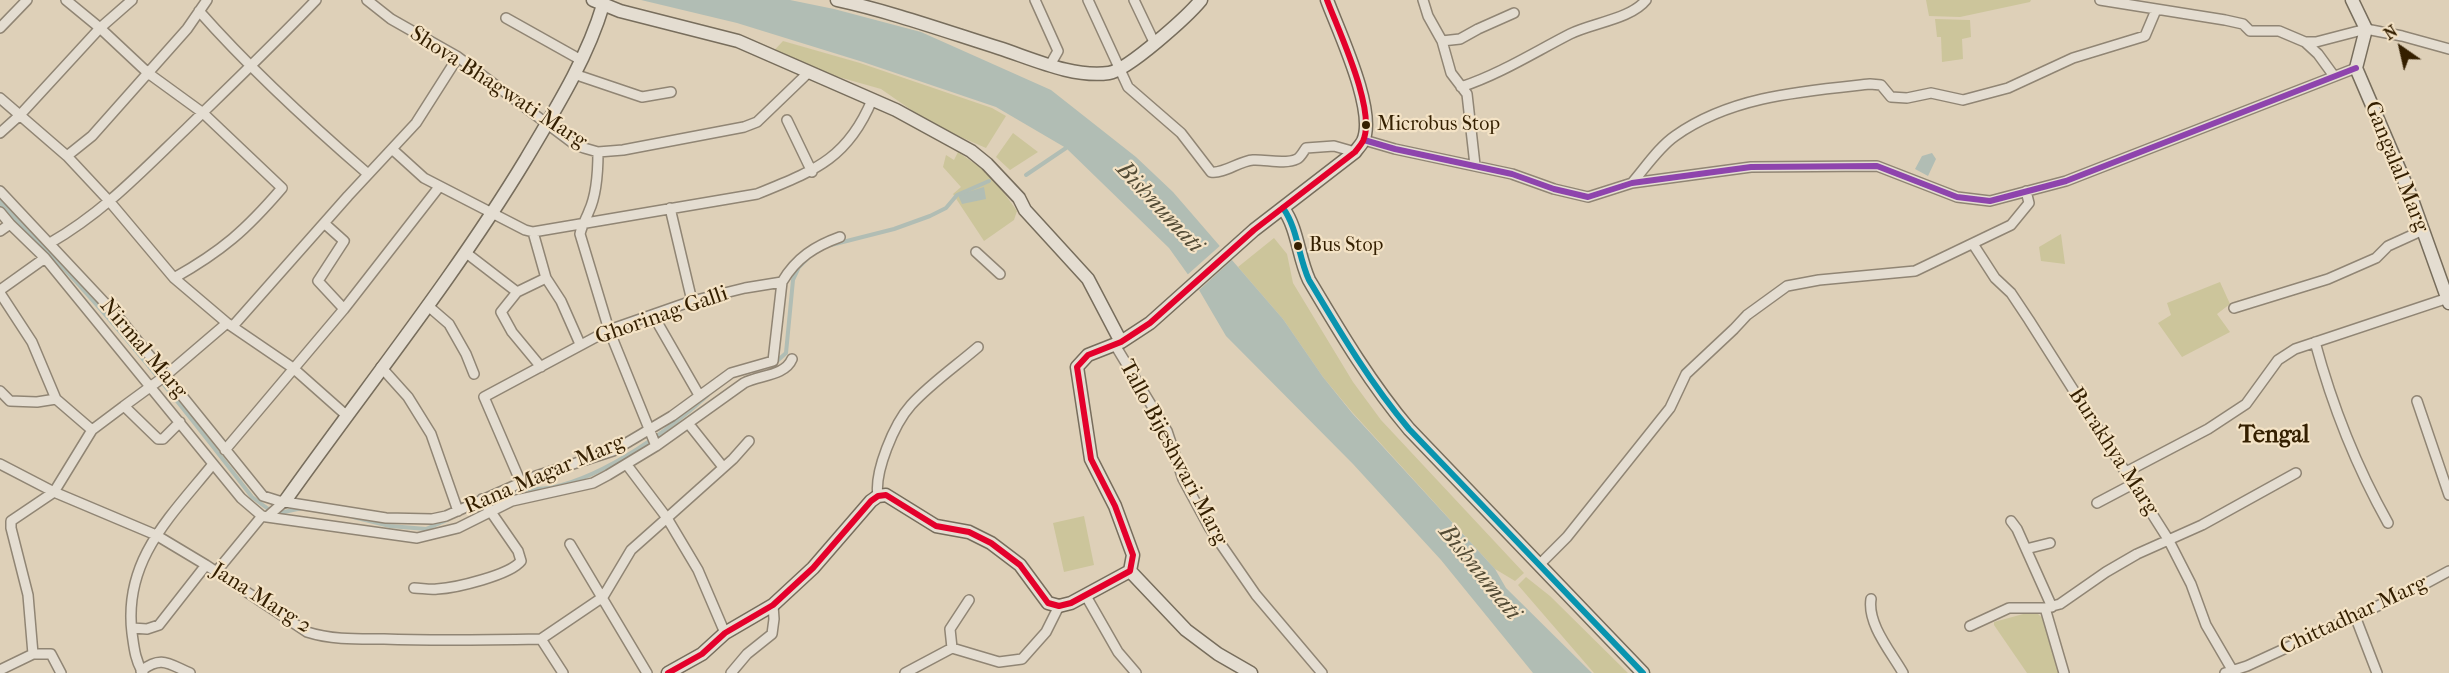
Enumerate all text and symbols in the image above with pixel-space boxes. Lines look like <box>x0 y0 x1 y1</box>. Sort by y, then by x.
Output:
north arrow <box>2371 18 2431 78</box>
street label: Shova Bhagwati Marg <box>405 21 591 155</box>
text: N <box>2380 21 2401 44</box>
street label: Gangalal Marg <box>2358 98 2434 236</box>
place label: Microbus Stop <box>1377 113 1500 137</box>
marker: Microbus Stop <box>1360 119 1372 131</box>
water label: Bishnumati <box>1109 156 1209 260</box>
place label: Bus Stop <box>1309 234 1383 258</box>
marker: Bus Stop <box>1292 240 1304 252</box>
street label: Ghorinag Galli <box>592 281 732 351</box>
street label: Nirmal Marg <box>93 293 193 405</box>
street label: Tallo Bijeshwari Marg <box>1113 356 1233 550</box>
street label: Burakhya Marg <box>2062 383 2164 521</box>
district label: Tengal <box>2239 422 2309 450</box>
street label: Rana Magar Marg <box>461 429 629 521</box>
water label: Bishnumati <box>1432 519 1526 627</box>
street label: Jana Marg 2 <box>206 558 316 640</box>
street label: Chittadhar Marg <box>2276 570 2432 662</box>

